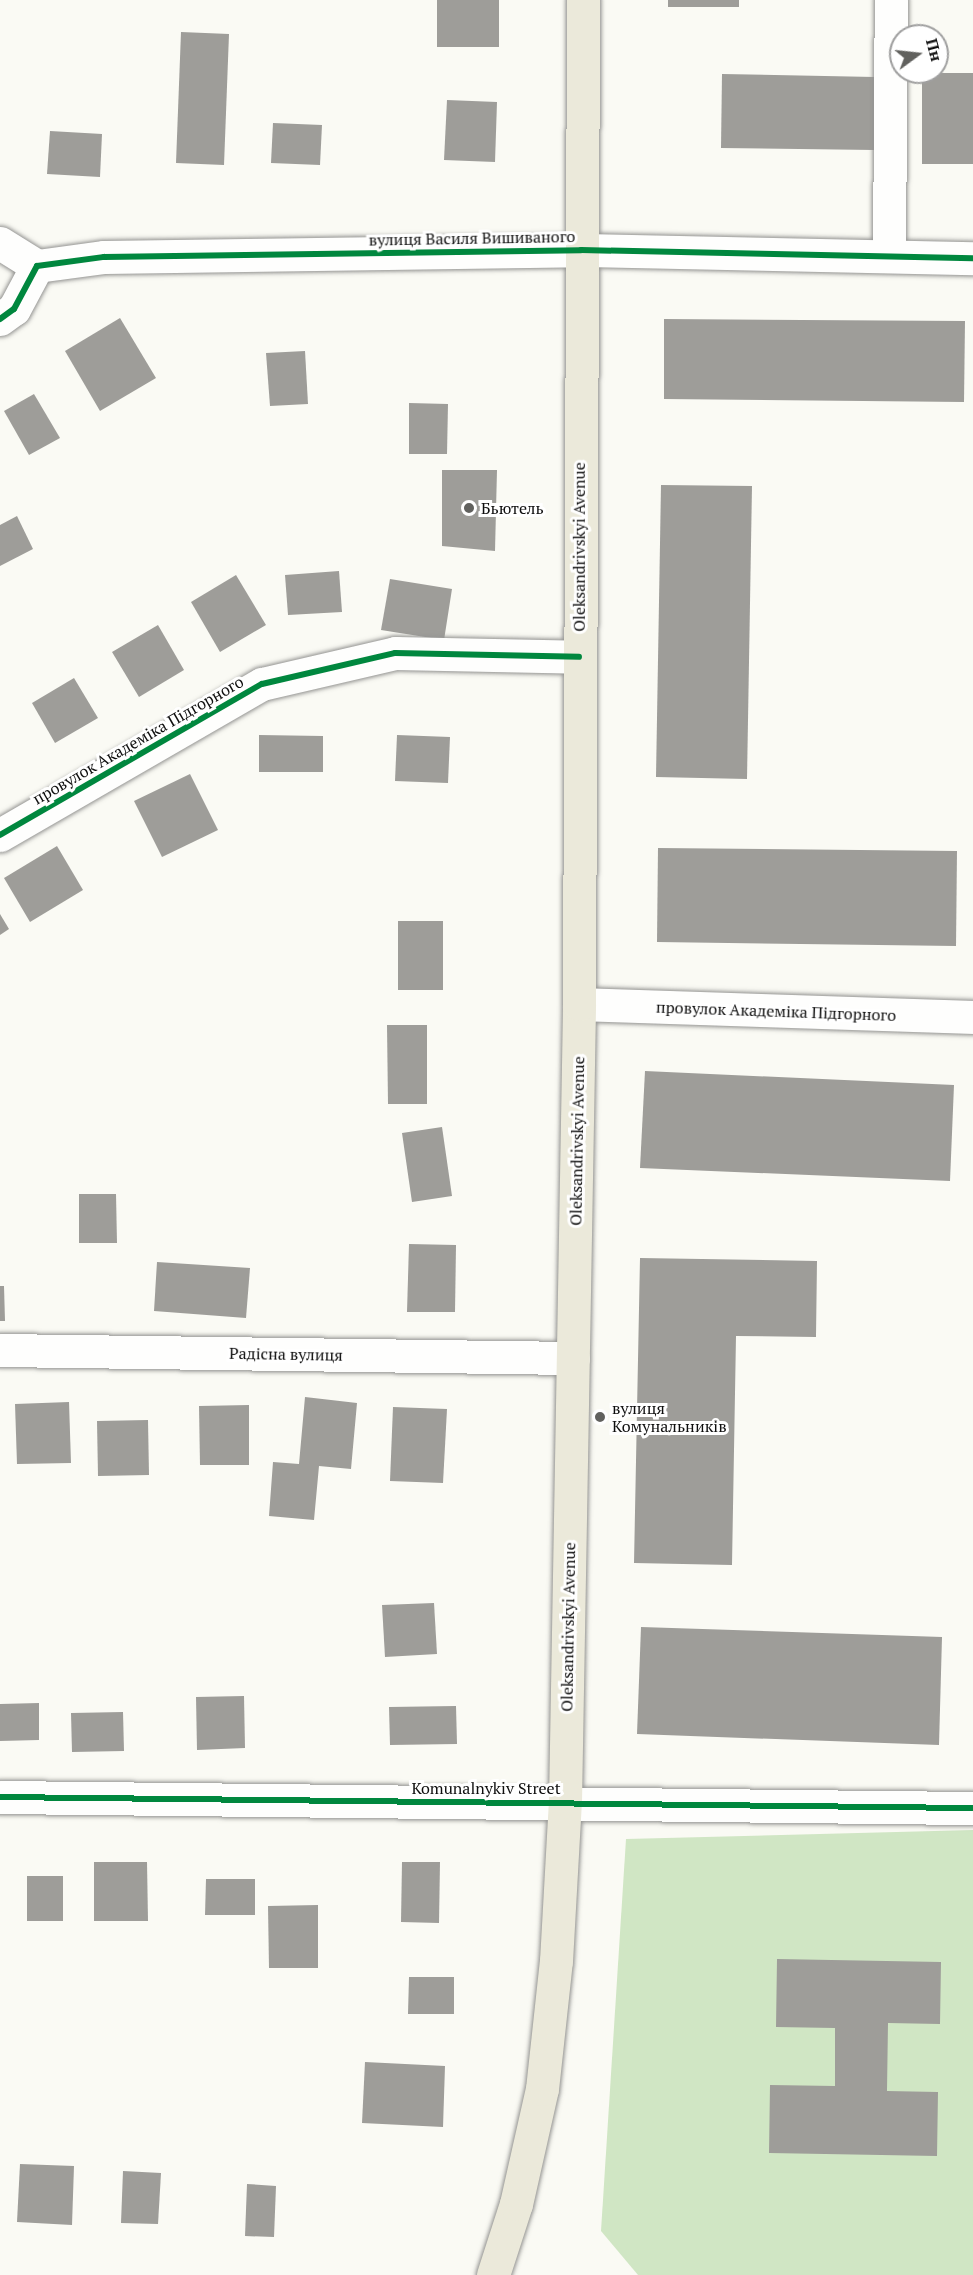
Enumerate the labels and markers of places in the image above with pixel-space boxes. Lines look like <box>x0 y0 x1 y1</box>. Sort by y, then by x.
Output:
place label: Бьютель <box>481 498 544 518</box>
marker: Бьютель <box>462 501 476 515</box>
place label: вулиця Комунальників <box>612 1398 727 1436</box>
marker: вулиця Комунальників <box>593 1410 607 1424</box>

